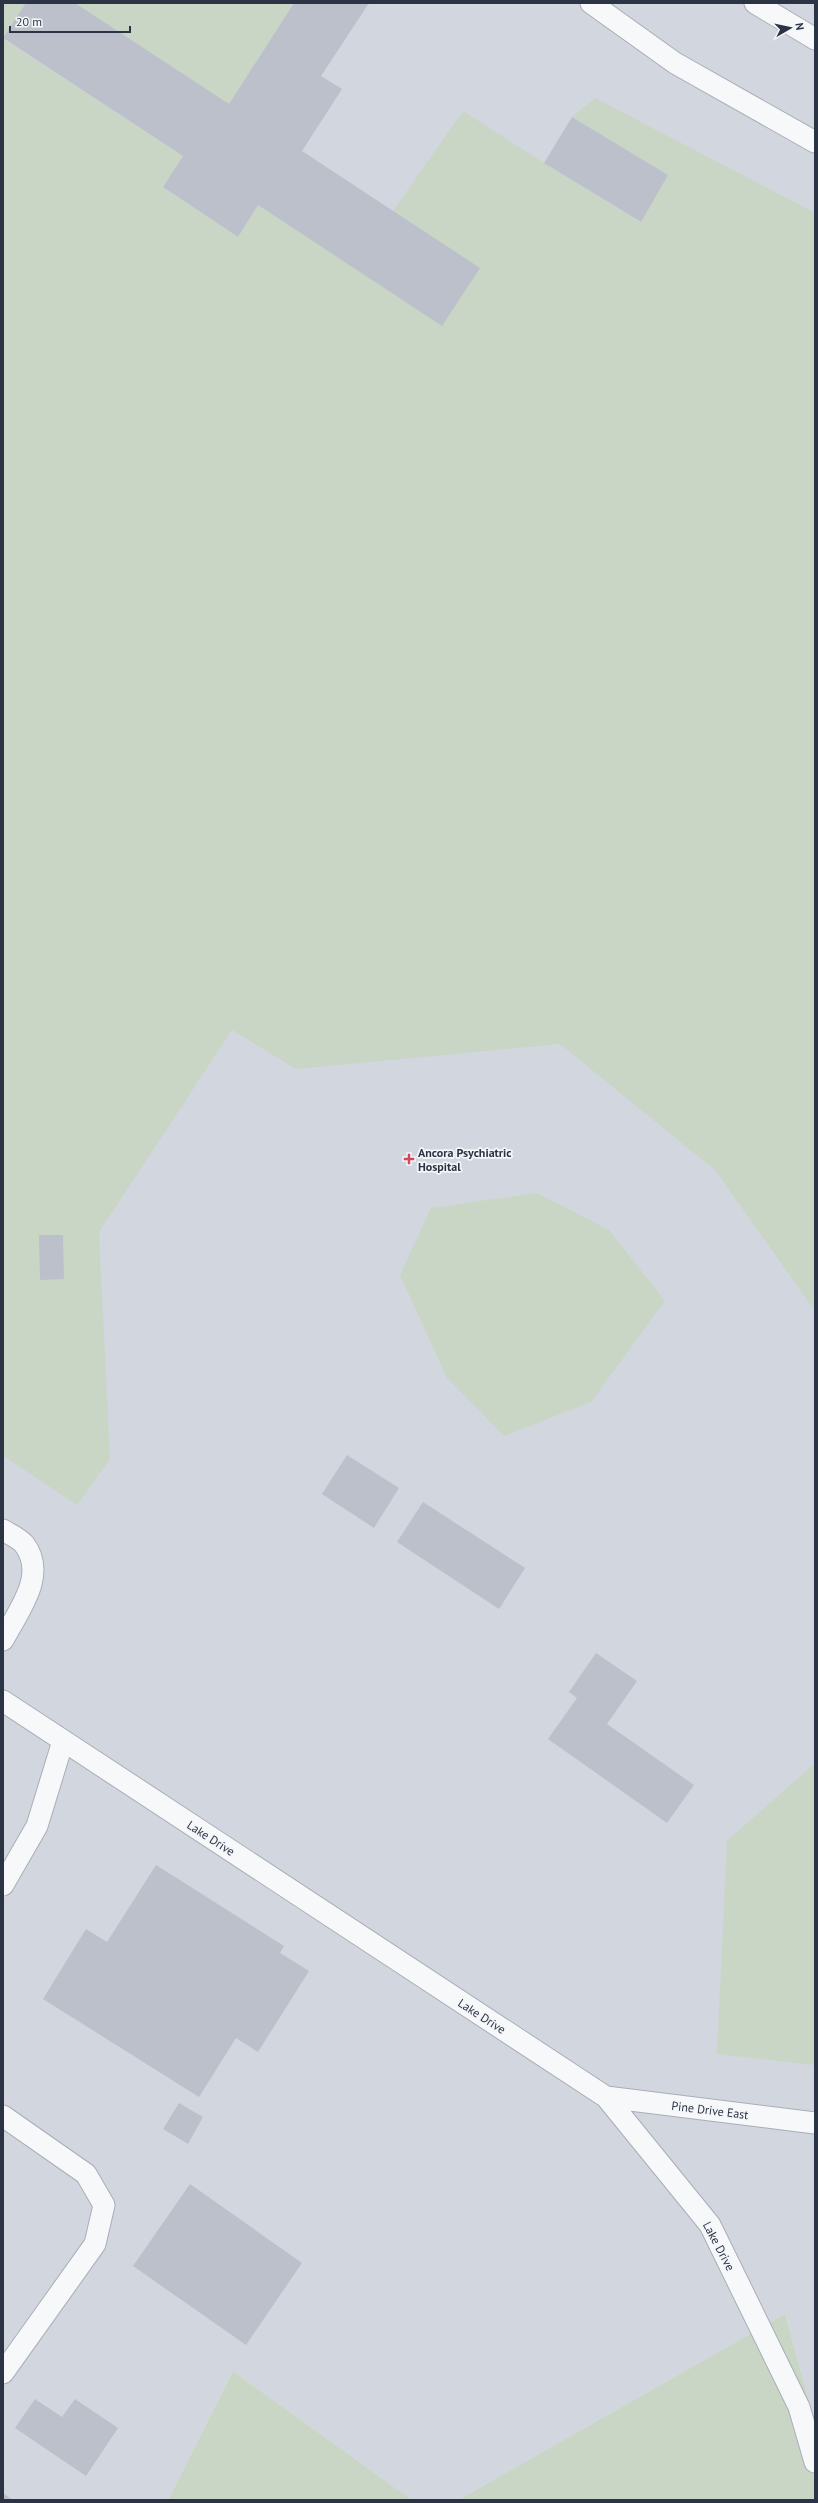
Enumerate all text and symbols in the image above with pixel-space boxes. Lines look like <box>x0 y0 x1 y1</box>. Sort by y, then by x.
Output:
scale bar <box>10 8 130 34</box>
north arrow <box>770 8 810 48</box>
text: 20 m <box>16 14 42 29</box>
text: N <box>792 22 807 31</box>
place label: Ancora Psychiatric Hospital <box>418 1145 511 1174</box>
marker: Ancora Psychiatric Hospital <box>403 1153 415 1165</box>
street label: Lake Drive <box>184 1817 238 1859</box>
street label: Lake Drive <box>455 1995 509 2037</box>
street label: Pine Drive East <box>671 2098 749 2122</box>
street label: Lake Drive <box>700 2219 738 2273</box>

